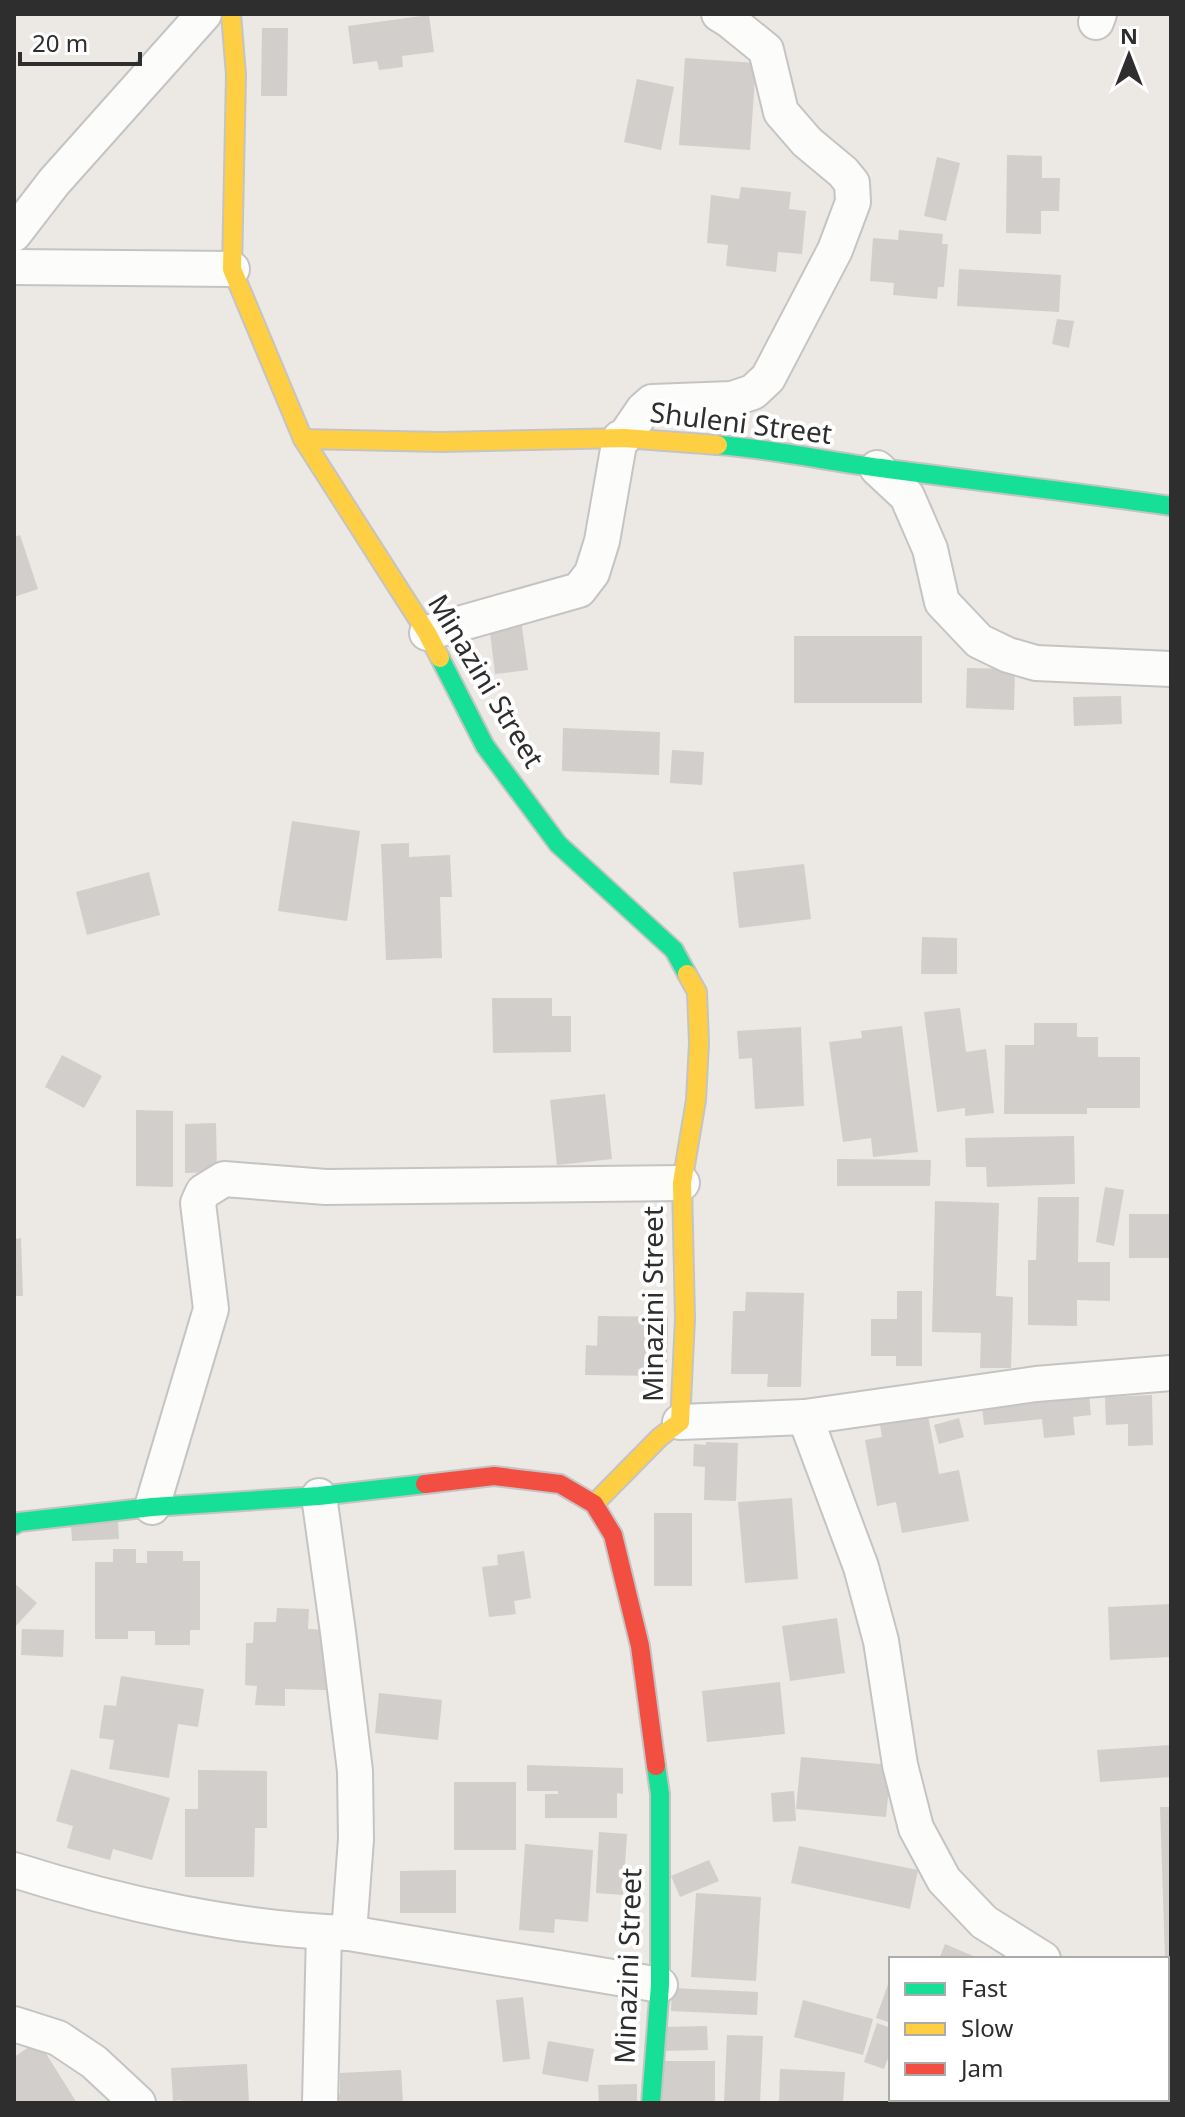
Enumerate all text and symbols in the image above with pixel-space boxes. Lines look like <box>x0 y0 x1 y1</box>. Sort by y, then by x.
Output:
scale bar <box>20 16 140 66</box>
north arrow <box>1089 16 1169 96</box>
text: N <box>1120 20 1138 50</box>
text: 20 m <box>32 26 88 59</box>
street label: Shuleni Street <box>648 392 834 452</box>
street label: Minazini Street <box>420 587 554 774</box>
street label: Minazini Street <box>633 1206 671 1402</box>
street label: Minazini Street <box>605 1867 649 2065</box>
legend <box>889 1957 1169 2101</box>
text: Fast <box>961 1971 1007 2004</box>
text: Slow <box>961 2011 1013 2044</box>
text: Jam <box>959 2051 1003 2084</box>

